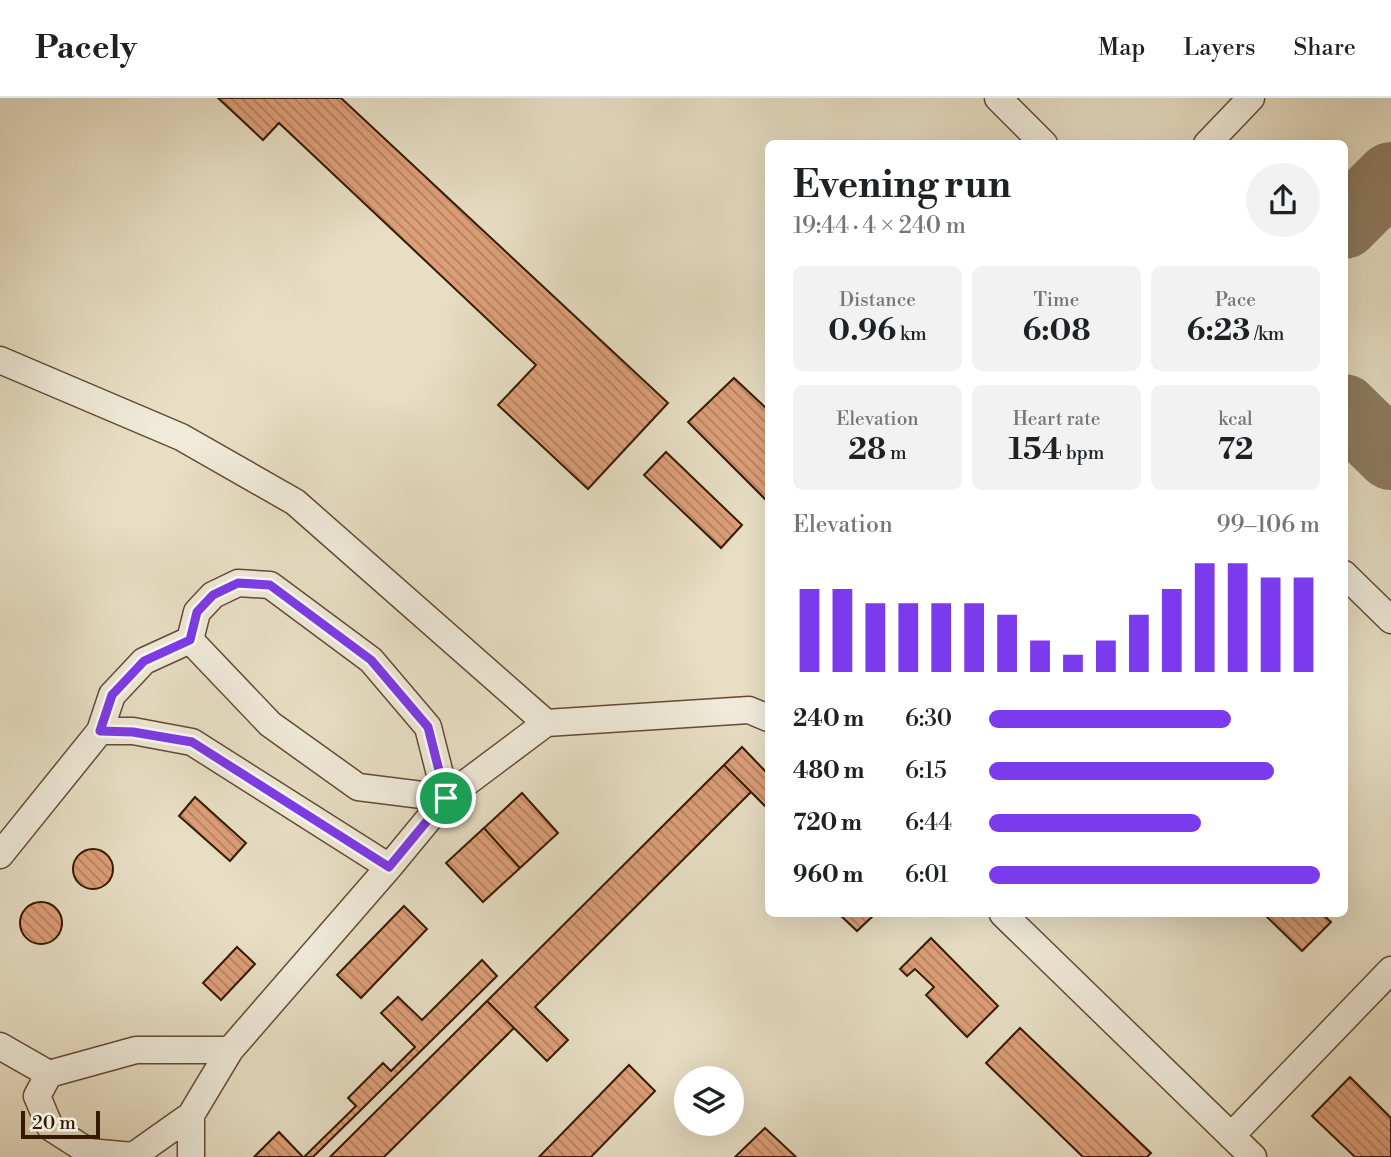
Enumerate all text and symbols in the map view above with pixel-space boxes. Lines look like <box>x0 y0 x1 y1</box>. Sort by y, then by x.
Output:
text: Pacely <box>35 28 137 69</box>
text: Map <box>1098 33 1145 63</box>
text: Layers <box>1183 33 1255 63</box>
text: Share <box>1293 33 1356 63</box>
text: Evening run <box>793 162 1011 209</box>
button: share <box>1246 163 1320 237</box>
text: 19:44 · 4 × 240 m <box>793 212 966 240</box>
text: Distance <box>839 288 916 312</box>
text: Time <box>1034 288 1079 312</box>
text: Pace <box>1215 288 1256 312</box>
text: 0.96 <box>828 312 896 350</box>
text: 6:08 <box>1022 312 1091 350</box>
text: 6:23 <box>1186 312 1250 350</box>
text: km <box>896 322 927 346</box>
text: /km <box>1250 322 1285 346</box>
text: Elevation <box>836 407 919 431</box>
text: Heart rate <box>1013 407 1100 431</box>
text: kcal <box>1218 407 1253 431</box>
text: 28 <box>848 431 886 469</box>
text: 154 <box>1009 431 1062 469</box>
text: 72 <box>1218 431 1253 469</box>
text: m <box>886 441 907 465</box>
text: bpm <box>1062 441 1104 465</box>
text: Elevation <box>793 511 893 539</box>
text: 99–106 m <box>1216 511 1320 539</box>
text: 240 m <box>793 705 864 733</box>
text: 6:30 <box>905 705 952 733</box>
text: 480 m <box>793 757 864 785</box>
text: 6:15 <box>905 757 947 785</box>
pin <box>416 768 476 828</box>
icon: arrive <box>427 779 465 817</box>
text: 720 m <box>793 809 862 837</box>
text: 6:44 <box>905 809 952 837</box>
text: 960 m <box>793 861 863 889</box>
text: 6:01 <box>905 861 949 889</box>
map controls <box>674 1066 744 1136</box>
button: layers <box>674 1066 744 1136</box>
scale bar <box>21 1108 100 1140</box>
text: 20 m <box>32 1111 76 1135</box>

